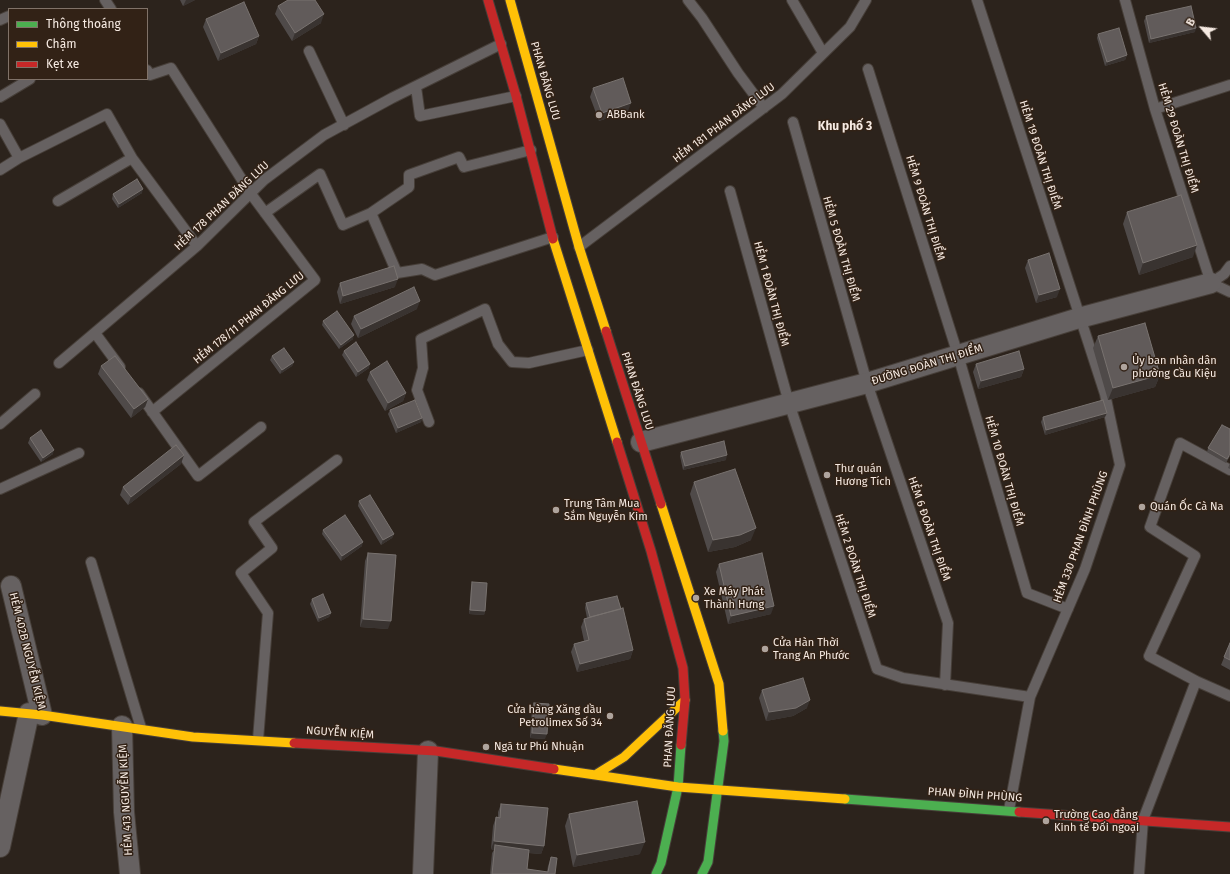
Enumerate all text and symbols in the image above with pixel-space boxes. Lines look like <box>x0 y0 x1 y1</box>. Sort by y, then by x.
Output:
legend <box>8 8 148 80</box>
north arrow <box>1182 8 1222 48</box>
text: B <box>1184 16 1198 28</box>
text: Thông thoáng <box>46 17 121 31</box>
text: Chậm <box>46 37 76 51</box>
street label: PHAN ĐĂNG LƯU <box>527 40 563 122</box>
text: Kẹt xe <box>46 57 79 71</box>
street label: HẺM 181 PHAN ĐĂNG LƯU <box>670 80 778 166</box>
street label: HẺM 29 ĐOÀN THỊ ĐIỂM <box>1155 81 1201 195</box>
street label: HẺM 19 ĐOÀN THỊ ĐIỂM <box>1016 99 1064 211</box>
place label: ABBank <box>607 108 645 122</box>
marker: ABBank <box>594 110 604 120</box>
district label: Khu phố 3 <box>818 120 872 134</box>
street label: HẺM 9 ĐOÀN THỊ ĐIỂM <box>903 154 947 262</box>
street label: HẺM 178 PHAN ĐĂNG LƯU <box>172 159 272 253</box>
street label: HẺM 5 ĐOÀN THỊ ĐIỂM <box>820 195 862 303</box>
street label: HẺM 1 ĐOÀN THỊ ĐIỂM <box>751 240 791 348</box>
street label: HẺM 178/11 PHAN ĐĂNG LƯU <box>191 269 307 367</box>
street label: ĐƯỜNG ĐOÀN THỊ ĐIỂM <box>870 342 984 388</box>
street label: PHAN ĐĂNG LƯU <box>618 350 656 432</box>
place label: Ủy ban nhân dân phường Cầu Kiệu <box>1132 354 1217 380</box>
marker: Ủy ban nhân dân phường Cầu Kiệu <box>1119 362 1129 372</box>
street label: HẺM 10 ĐOÀN THỊ ĐIỂM <box>982 414 1026 528</box>
place label: Thư quán Hương Tích <box>835 462 891 488</box>
street label: HẺM 330 PHAN ĐÌNH PHÙNG <box>1051 469 1111 605</box>
marker: Thư quán Hương Tích <box>822 470 832 480</box>
street label: HẺM 6 ĐOÀN THỊ ĐIỂM <box>905 475 953 583</box>
place label: Trung Tâm Mua Sắm Nguyễn Kim <box>564 497 648 523</box>
place label: Quán Ốc Cà Na <box>1150 500 1224 514</box>
marker: Quán Ốc Cà Na <box>1137 502 1147 512</box>
marker: Trung Tâm Mua Sắm Nguyễn Kim <box>551 505 561 515</box>
street label: HẺM 2 ĐOÀN THỊ ĐIỂM <box>832 512 878 620</box>
place label: Xe Máy Phát Thành Hưng <box>704 585 764 611</box>
street label: HẺM 402B NGUYỄN KIỆM <box>6 591 48 711</box>
marker: Xe Máy Phát Thành Hưng <box>691 593 701 603</box>
place label: Cửa Hàn Thời Trang An Phước <box>773 636 850 662</box>
marker: Cửa Hàn Thời Trang An Phước <box>760 644 770 654</box>
street label: PHAN ĐĂNG LƯU <box>661 686 679 768</box>
place label: Cửa hàng Xăng dầu Petrolimex Số 34 <box>507 703 602 729</box>
marker: Cửa hàng Xăng dầu Petrolimex Số 34 <box>605 711 615 721</box>
street label: NGUYỄN KIỆM <box>305 724 375 742</box>
place label: Ngã tư Phú Nhuận <box>494 740 584 754</box>
marker: Ngã tư Phú Nhuận <box>481 742 491 752</box>
street label: HẺM 413 NGUYỄN KIỆM <box>116 744 136 856</box>
street label: PHAN ĐÌNH PHÙNG <box>927 785 1023 805</box>
place label: Trường Cao đẳng Kinh tế Đối ngoại <box>1054 808 1139 834</box>
marker: Trường Cao đẳng Kinh tế Đối ngoại <box>1041 816 1051 826</box>

